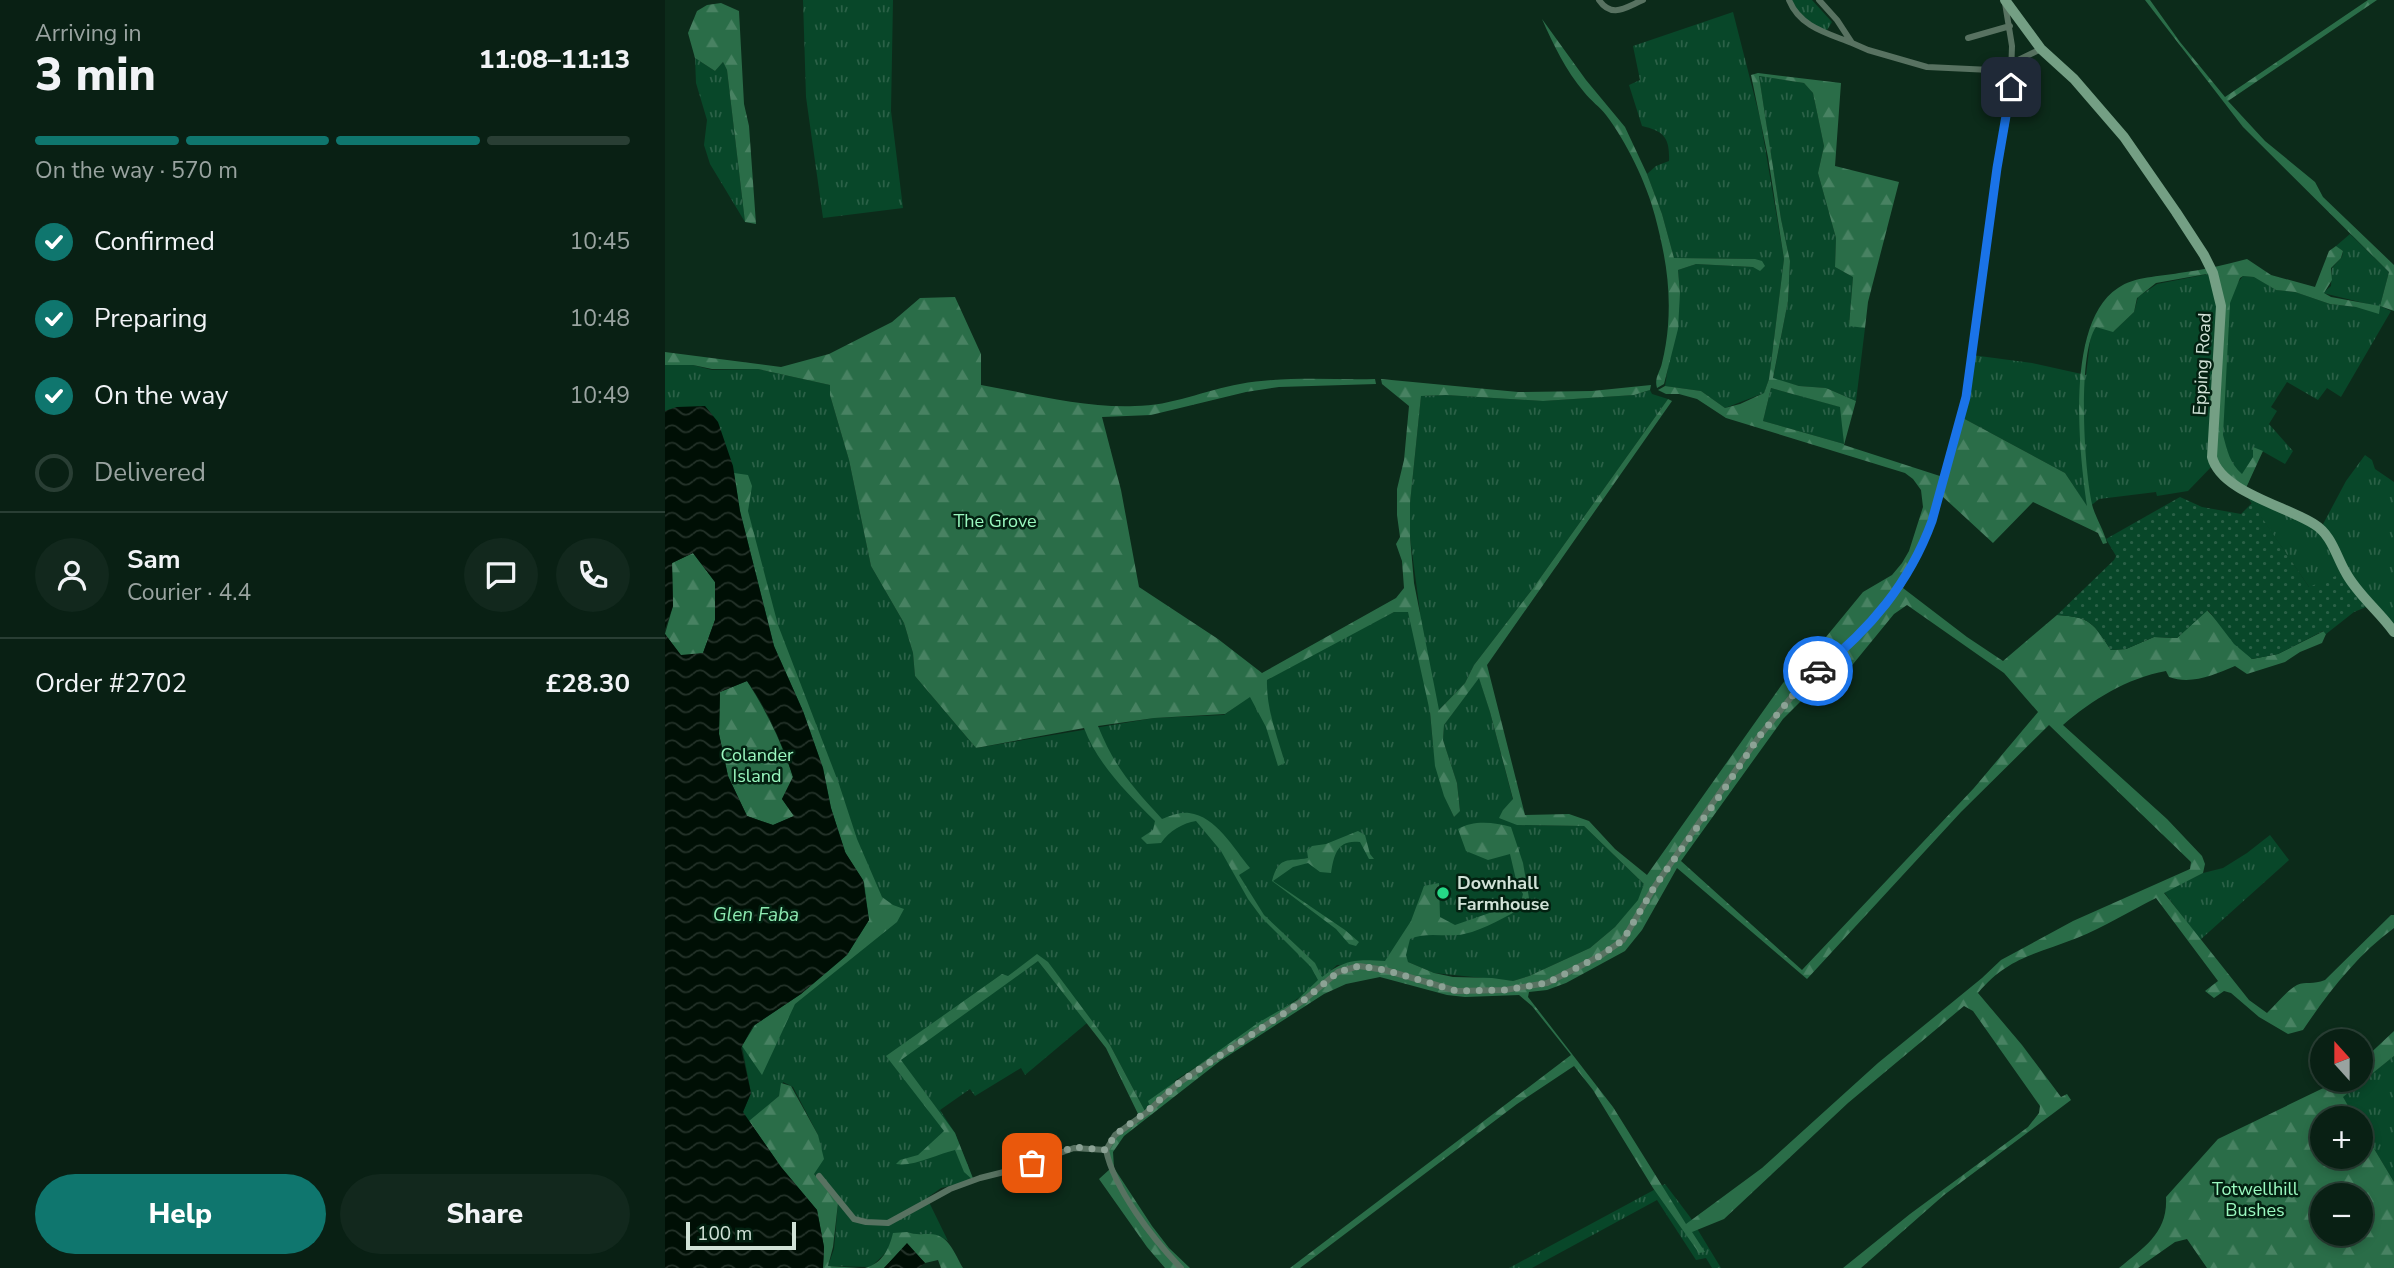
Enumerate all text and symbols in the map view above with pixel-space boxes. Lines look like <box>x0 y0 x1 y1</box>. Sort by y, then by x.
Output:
text: Arriving in <box>35 18 142 49</box>
text: 11:08–11:13 <box>479 42 630 77</box>
text: 3 min <box>35 43 156 106</box>
pin <box>1981 57 2041 117</box>
icon: home <box>1992 68 2030 106</box>
text: On the way · 570 m <box>35 155 238 186</box>
icon: check <box>35 223 73 261</box>
text: Confirmed <box>94 224 215 259</box>
text: 10:45 <box>570 226 630 257</box>
icon: check <box>35 300 73 338</box>
text: Preparing <box>94 301 207 336</box>
text: 10:48 <box>570 303 630 334</box>
street label: Epping Road <box>2187 312 2217 416</box>
icon: check <box>35 377 73 415</box>
text: On the way <box>94 378 228 413</box>
text: 10:49 <box>570 380 630 411</box>
text: Delivered <box>94 455 206 490</box>
park label: The Grove <box>953 509 1037 533</box>
button: person <box>35 538 109 612</box>
button: chat <box>464 538 538 612</box>
button: phone <box>556 538 630 612</box>
text: Sam <box>127 542 180 577</box>
text: Courier · 4.4 <box>127 577 251 608</box>
courier <box>1783 636 1853 706</box>
icon: car <box>1799 652 1837 690</box>
text: Order #2702 <box>35 666 187 701</box>
text: £28.30 <box>546 666 630 701</box>
park label: Colander Island <box>720 743 794 788</box>
place label: Downhall Farmhouse <box>1457 871 1550 916</box>
marker: Downhall Farmhouse <box>1435 885 1451 901</box>
water label: Glen Faba <box>713 902 799 928</box>
north arrow <box>2310 1029 2373 1092</box>
map controls <box>2310 1029 2373 1246</box>
button: + <box>2310 1106 2373 1169</box>
pin <box>1002 1133 1062 1193</box>
icon: bag <box>1013 1144 1051 1182</box>
button: Help <box>35 1174 326 1254</box>
button: Share <box>340 1174 630 1254</box>
park label: Totwellhill Bushes <box>2212 1177 2299 1222</box>
button: − <box>2310 1183 2373 1246</box>
scale bar <box>686 1219 796 1251</box>
text: 100 m <box>697 1221 752 1247</box>

